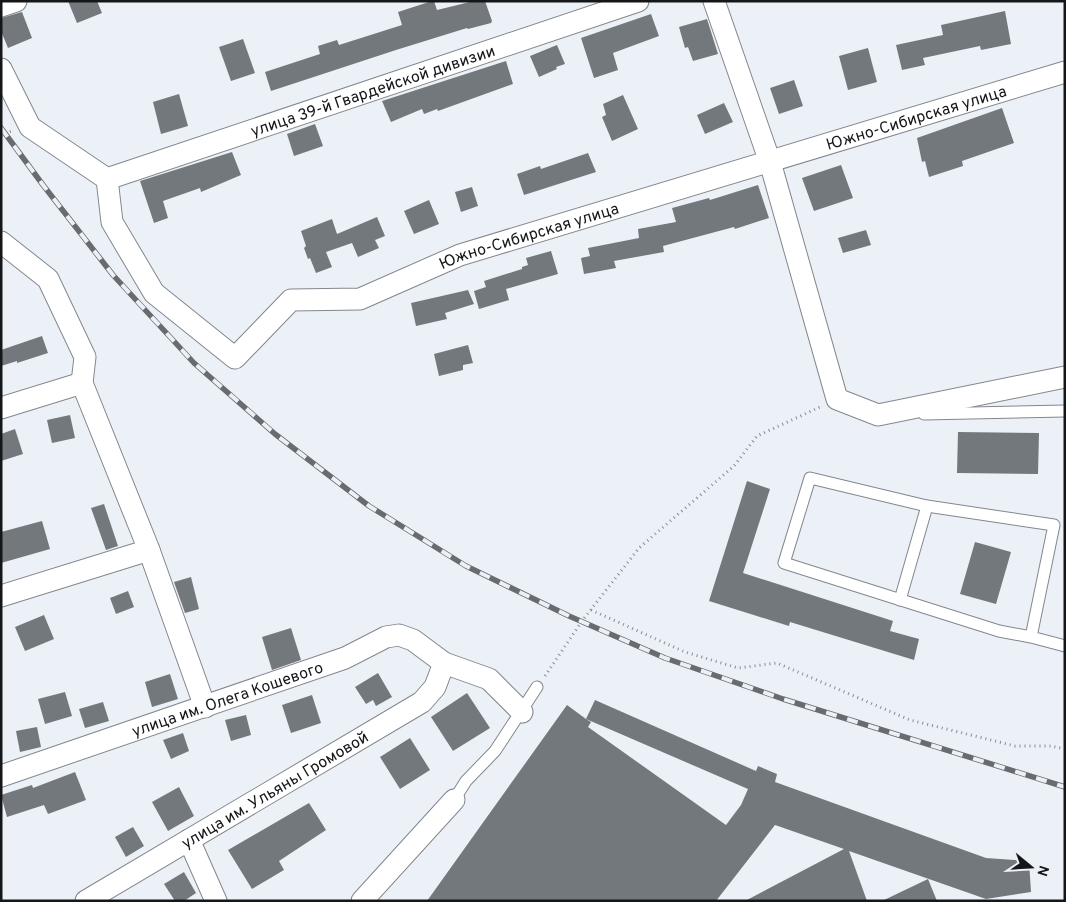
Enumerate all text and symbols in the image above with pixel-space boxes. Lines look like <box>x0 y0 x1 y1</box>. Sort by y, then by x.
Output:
street label: улица 39-й Гвардейской дивизии <box>248 42 498 142</box>
street label: Южно-Сибирская улица <box>824 82 1009 156</box>
street label: Южно-Сибирская улица <box>436 200 622 275</box>
street label: улица им. Олега Кошевого <box>129 658 326 742</box>
street label: улица им. Ульяны Громовой <box>178 728 373 854</box>
north arrow <box>1006 842 1056 892</box>
text: N <box>1032 863 1052 878</box>

